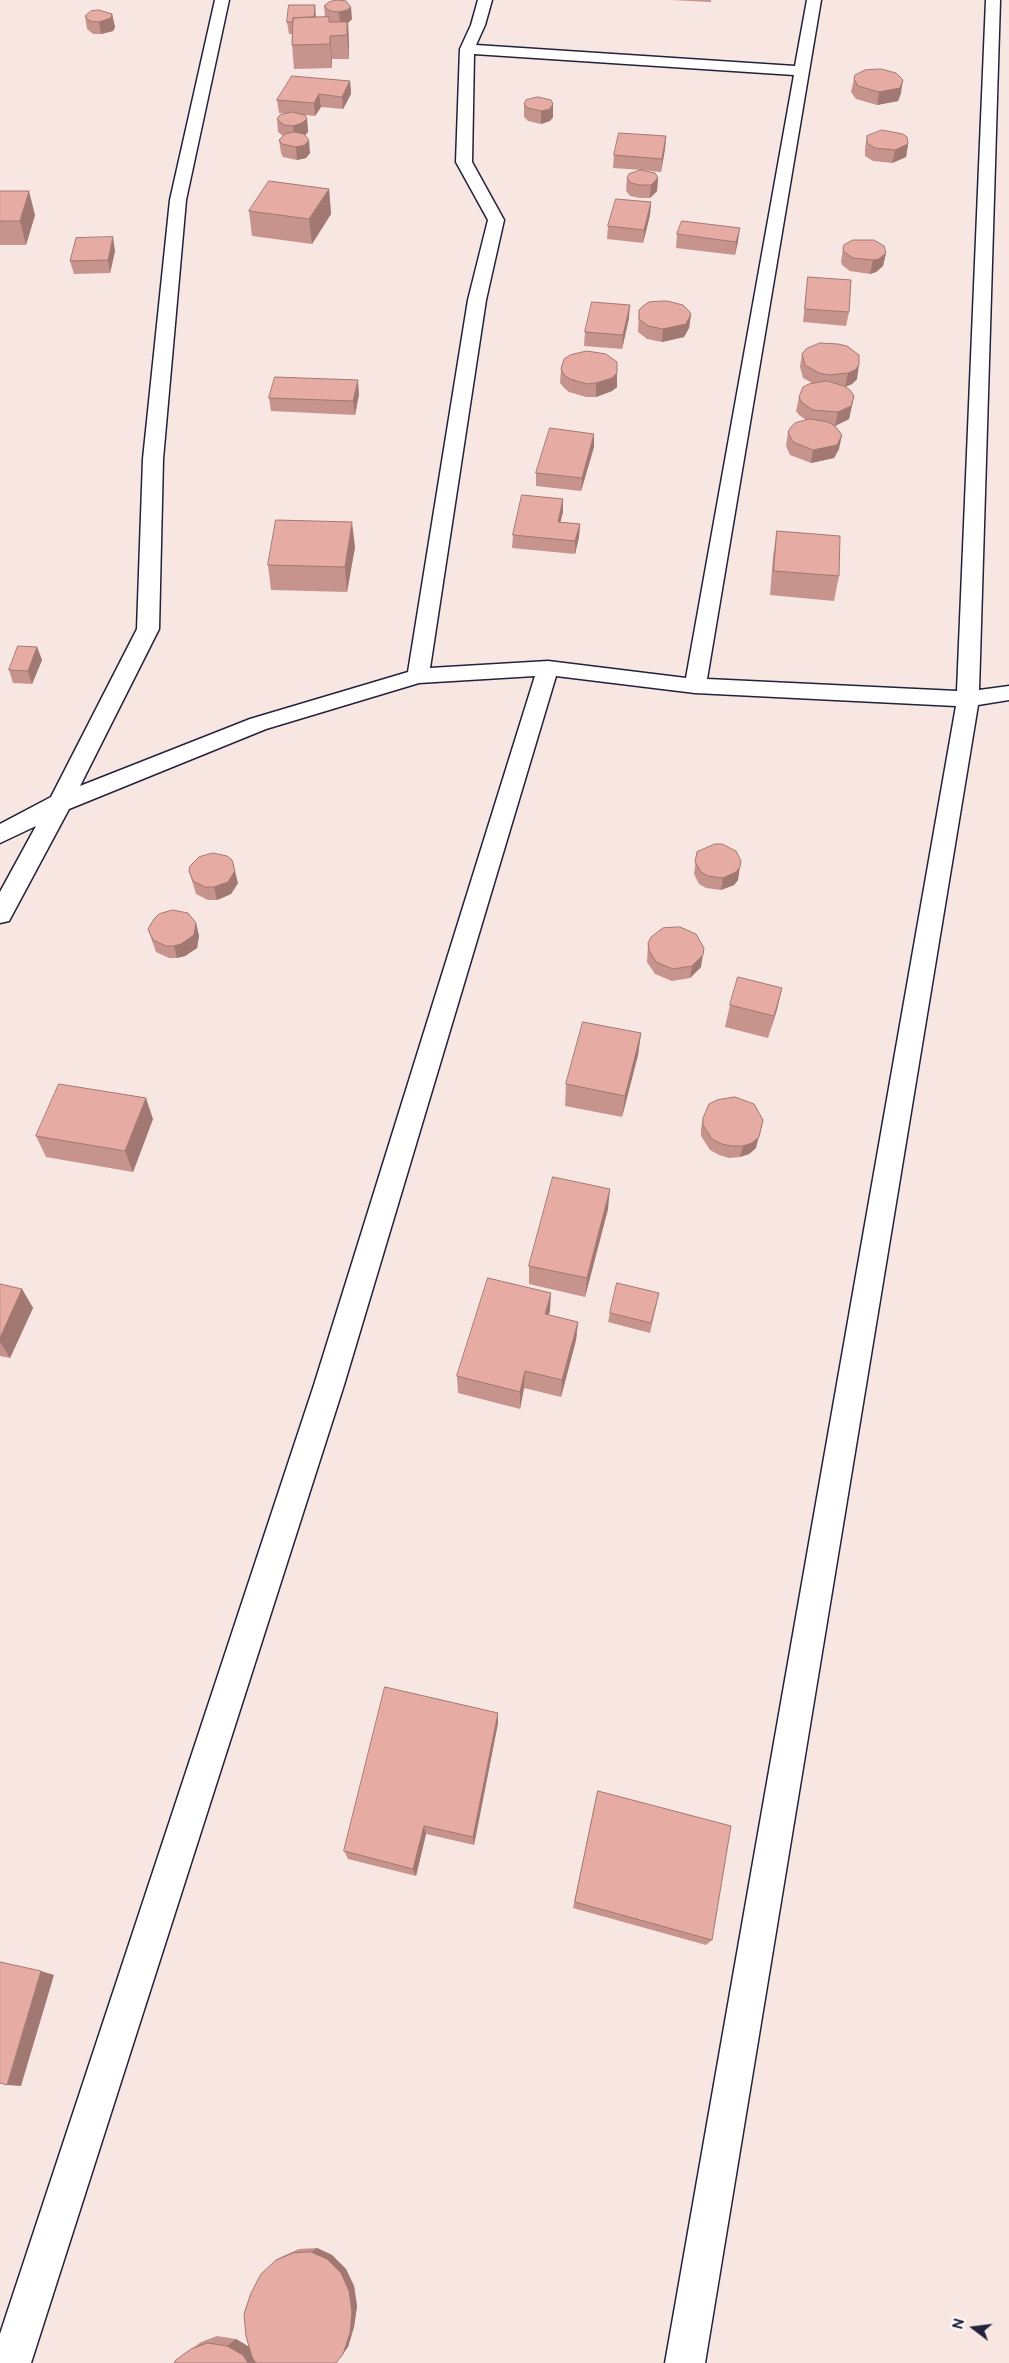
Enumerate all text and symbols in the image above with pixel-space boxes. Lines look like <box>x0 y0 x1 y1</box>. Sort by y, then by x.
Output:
north arrow <box>949 2303 999 2353</box>
text: N <box>949 2317 969 2331</box>

